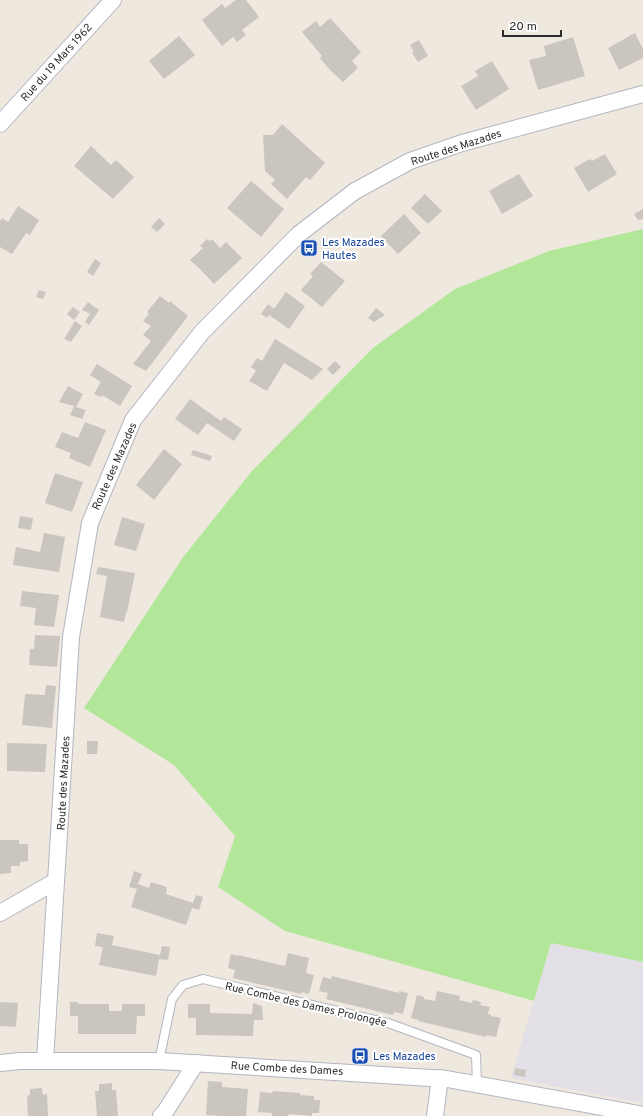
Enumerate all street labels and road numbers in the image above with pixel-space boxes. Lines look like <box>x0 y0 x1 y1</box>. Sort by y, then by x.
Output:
street label: Rue du 19 Mars 1962 <box>18 21 96 105</box>
street label: Route des Mazades <box>409 127 503 169</box>
street label: Route des Mazades <box>89 420 141 512</box>
street label: Route des Mazades <box>55 735 73 831</box>
street label: Rue Combe des Dames Prolongée <box>224 980 388 1030</box>
street label: Rue Combe des Dames <box>230 1059 344 1079</box>

